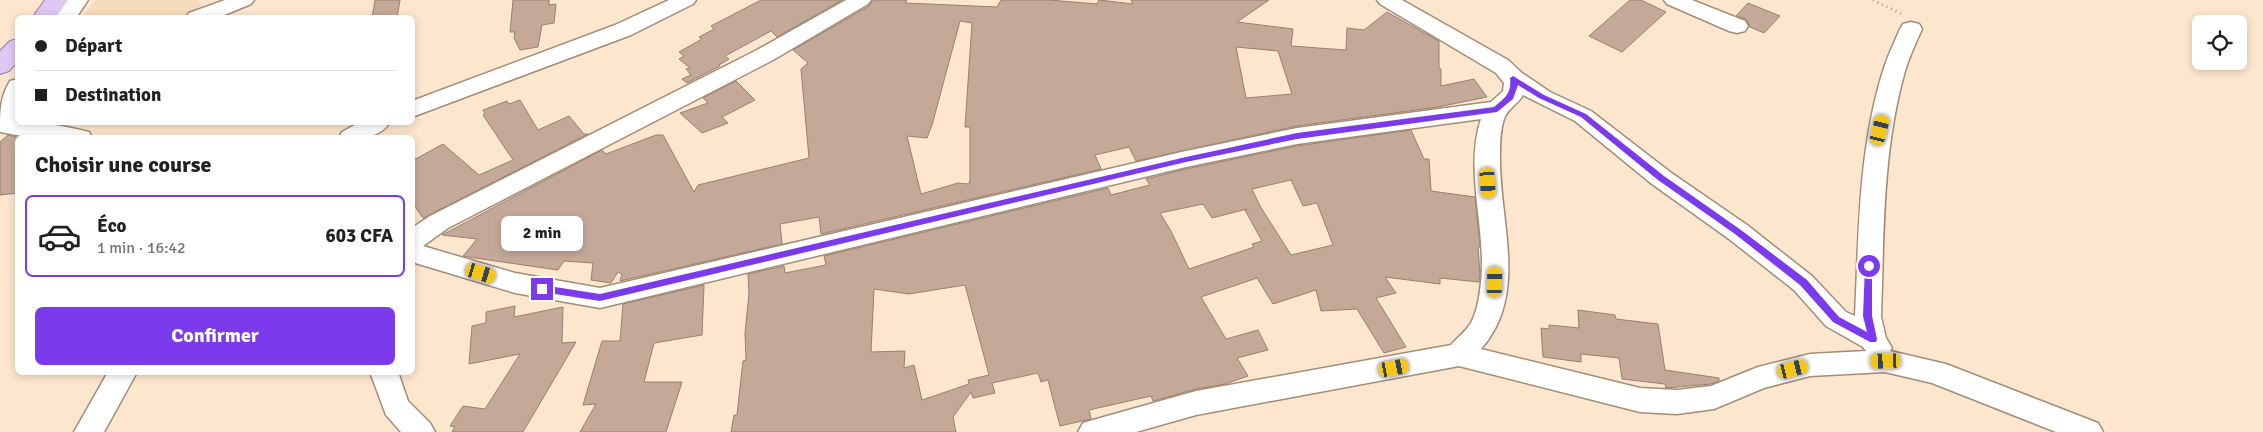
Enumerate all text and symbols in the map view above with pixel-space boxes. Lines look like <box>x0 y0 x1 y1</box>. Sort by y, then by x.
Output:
map controls <box>2192 15 2247 70</box>
button: locate <box>2192 15 2247 70</box>
text: Départ <box>65 34 122 58</box>
text: Destination <box>65 83 161 107</box>
car <box>1869 114 1890 146</box>
text: Choisir une course <box>35 151 211 178</box>
car <box>1479 168 1496 198</box>
icon: car <box>37 214 82 259</box>
text: Éco <box>97 214 127 238</box>
callout: 2 min <box>501 216 583 252</box>
text: 2 min <box>523 223 561 243</box>
text: 603 CFA <box>325 224 393 248</box>
text: 1 min · 16:42 <box>97 238 186 258</box>
route start <box>1858 255 1880 277</box>
car <box>464 261 497 285</box>
car <box>1487 267 1502 297</box>
route end <box>531 278 553 300</box>
button: Confirmer <box>35 307 395 365</box>
car <box>1870 353 1901 369</box>
car <box>1377 358 1410 378</box>
car <box>1776 358 1809 380</box>

